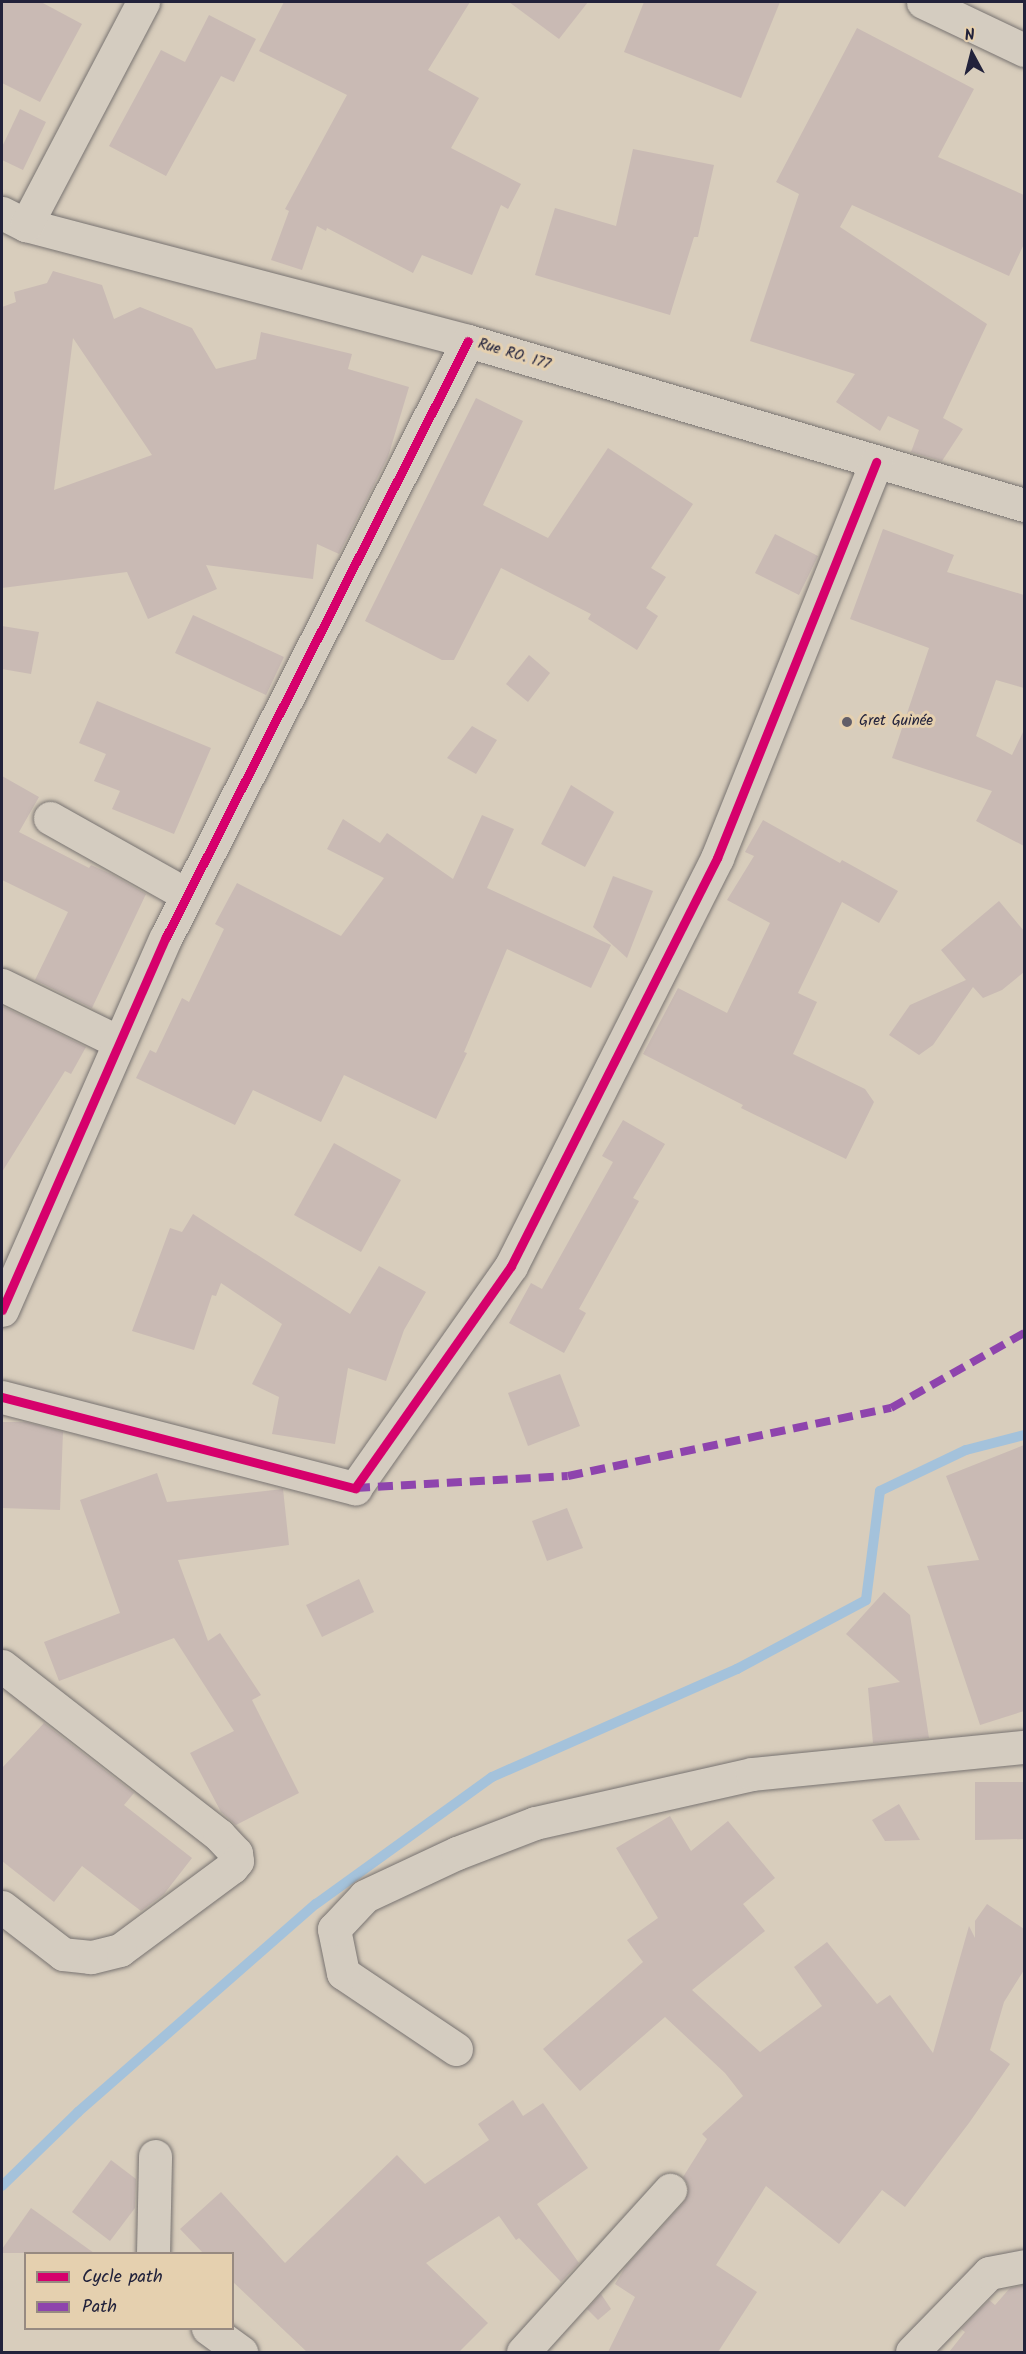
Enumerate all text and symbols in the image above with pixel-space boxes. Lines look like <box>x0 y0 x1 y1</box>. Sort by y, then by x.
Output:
text: N <box>963 23 976 49</box>
north arrow <box>942 24 1002 84</box>
street label: Rue RO. 177 <box>476 335 552 375</box>
place label: Gret Guinée <box>859 713 933 731</box>
marker: Gret Guinée <box>840 715 854 729</box>
legend <box>24 2252 234 2330</box>
text: Cycle path <box>82 2263 163 2292</box>
text: Path <box>82 2293 117 2322</box>

